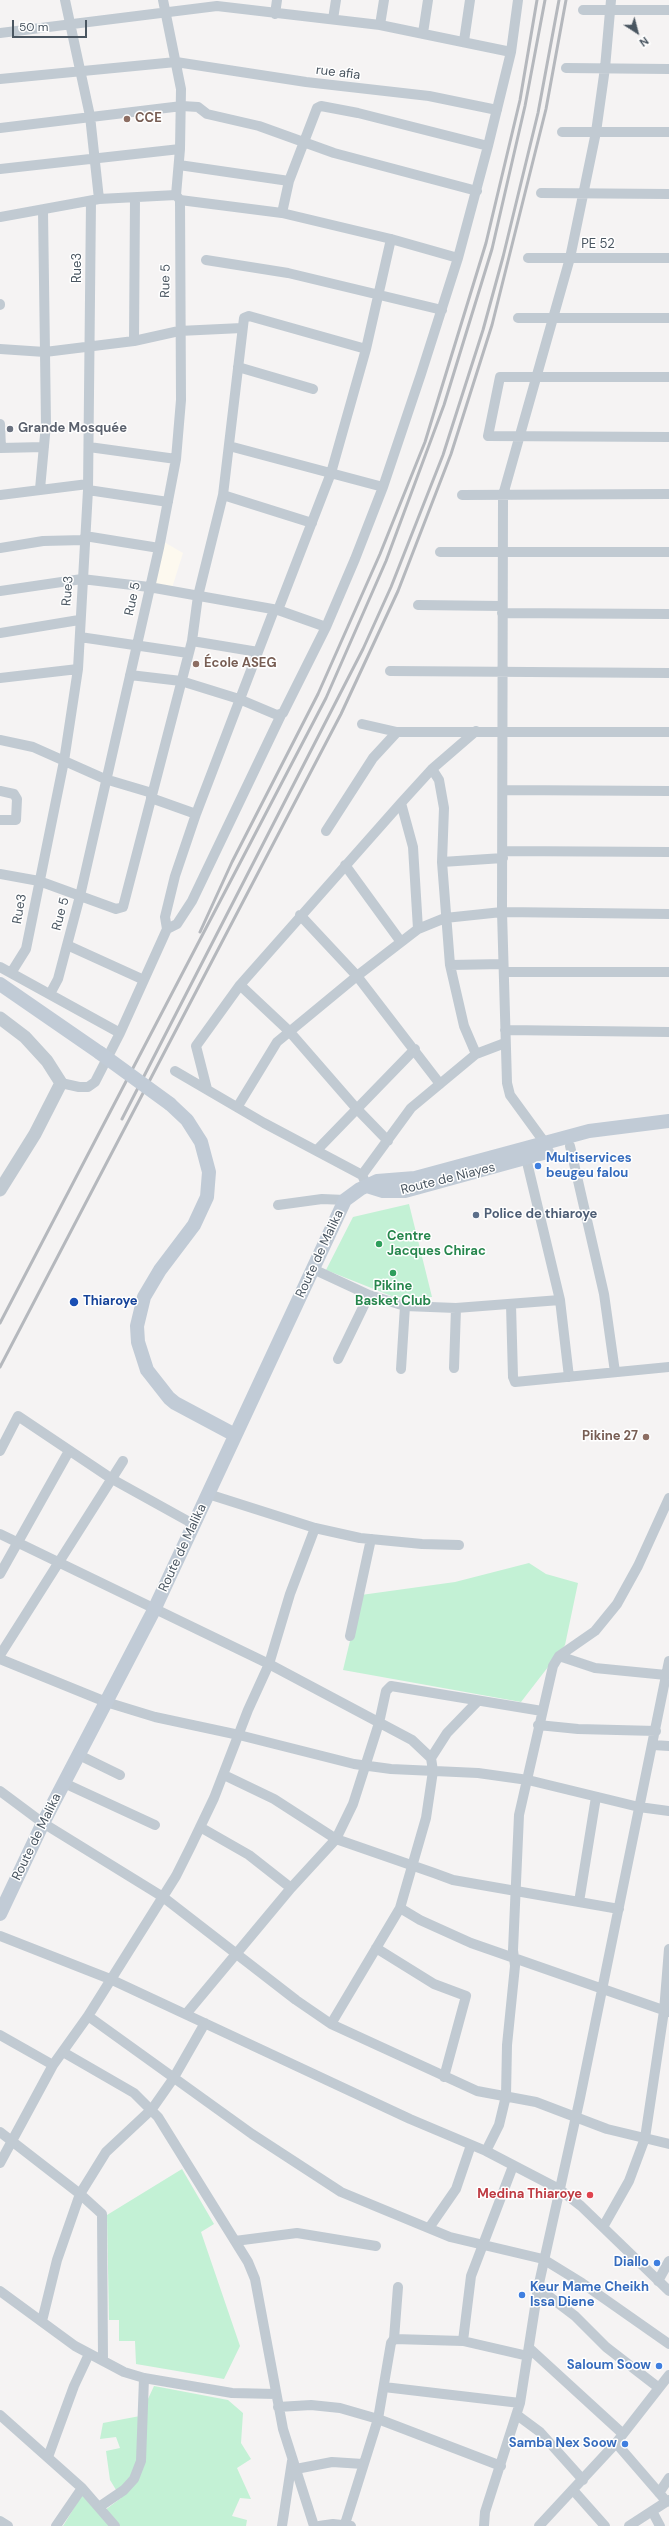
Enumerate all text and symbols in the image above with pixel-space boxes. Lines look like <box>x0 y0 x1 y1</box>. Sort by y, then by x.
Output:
scale bar <box>14 12 89 38</box>
north arrow <box>617 12 657 52</box>
text: 50 m <box>19 19 48 35</box>
text: N <box>637 34 651 50</box>
street label: rue afia <box>315 63 361 83</box>
place label: CCE <box>135 111 162 127</box>
marker: CCE <box>122 114 132 124</box>
street label: PE 52 <box>581 237 615 253</box>
street label: Rue3 <box>70 253 86 283</box>
street label: Rue 5 <box>158 264 174 298</box>
place label: Grande Mosquée <box>18 421 127 437</box>
marker: Grande Mosquée <box>5 424 15 434</box>
street label: Rue3 <box>59 575 77 607</box>
street label: Rue 5 <box>122 581 144 617</box>
place label: École ASEG <box>204 656 277 672</box>
marker: École ASEG <box>191 659 201 669</box>
street label: Rue3 <box>10 893 30 925</box>
street label: Rue 5 <box>49 896 73 932</box>
place label: Multiservices beugeu falou <box>546 1151 632 1182</box>
street label: Route de Niayes <box>399 1160 497 1198</box>
marker: Multiservices beugeu falou <box>533 1161 543 1171</box>
place label: Police de thiaroye <box>484 1207 597 1223</box>
street label: Route de Malika <box>293 1208 347 1300</box>
marker: Police de thiaroye <box>471 1210 481 1220</box>
place label: Centre Jacques Chirac <box>387 1229 486 1260</box>
marker: Centre Jacques Chirac <box>374 1239 384 1249</box>
marker: Pikine Basket Club <box>388 1268 398 1278</box>
place label: Pikine Basket Club <box>355 1279 431 1310</box>
place label: Thiaroye <box>83 1294 138 1310</box>
marker: Thiaroye <box>68 1296 80 1308</box>
place label: Pikine 27 <box>582 1429 638 1445</box>
marker: Pikine 27 <box>641 1432 651 1442</box>
street label: Route de Malika <box>156 1502 210 1594</box>
street label: Route de Malika <box>9 1791 65 1883</box>
place label: Medina Thiaroye <box>477 2187 582 2203</box>
marker: Medina Thiaroye <box>585 2190 595 2200</box>
place label: Diallo <box>614 2255 649 2271</box>
marker: Diallo <box>652 2258 662 2268</box>
place label: Keur Mame Cheikh Issa Diene <box>530 2280 649 2311</box>
marker: Keur Mame Cheikh Issa Diene <box>517 2290 527 2300</box>
place label: Saloum Soow <box>567 2358 651 2374</box>
marker: Saloum Soow <box>654 2361 664 2371</box>
place label: Samba Nex Soow <box>509 2436 617 2452</box>
marker: Samba Nex Soow <box>620 2439 630 2449</box>

